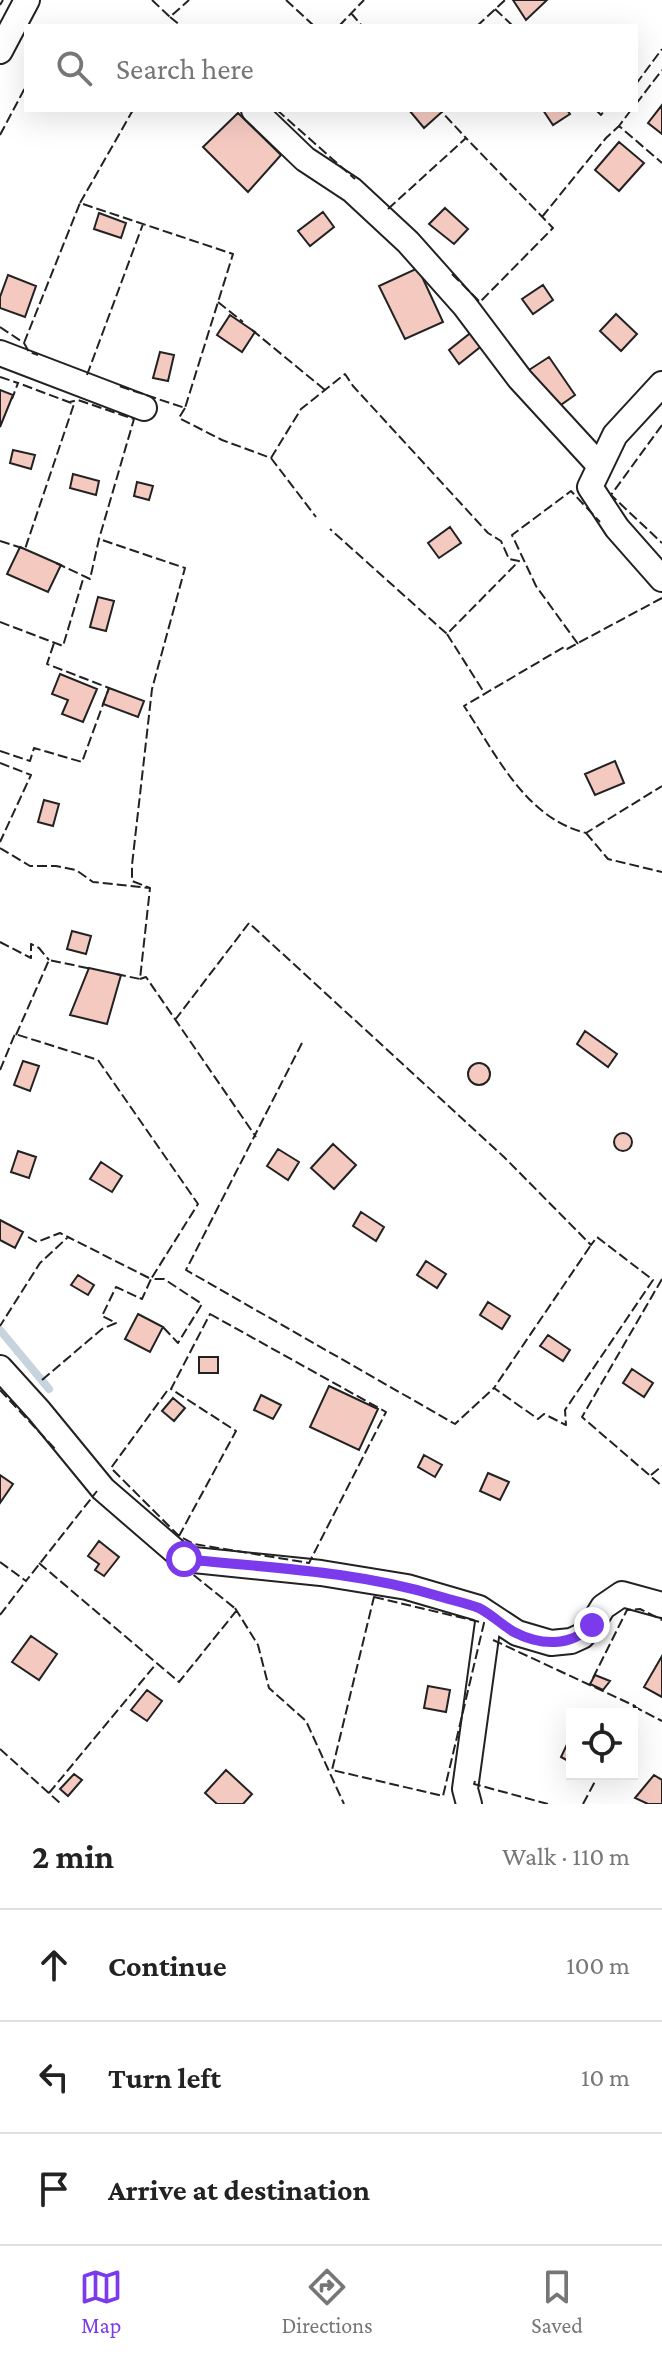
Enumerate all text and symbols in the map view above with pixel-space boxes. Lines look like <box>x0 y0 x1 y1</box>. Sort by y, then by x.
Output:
search box <box>24 24 638 112</box>
icon: search <box>52 46 96 90</box>
text: Search here <box>116 52 254 85</box>
route start <box>166 1541 202 1577</box>
route end <box>574 1607 610 1643</box>
map controls <box>566 1708 638 1780</box>
button: locate <box>566 1708 638 1780</box>
text: 2 min <box>32 1838 114 1875</box>
text: Walk · 110 m <box>502 1842 630 1871</box>
icon: ahead <box>32 1943 76 1987</box>
text: Continue <box>108 1949 227 1982</box>
text: 100 m <box>566 1951 630 1980</box>
icon: left <box>32 2055 76 2099</box>
text: Turn left <box>108 2061 221 2094</box>
text: 10 m <box>581 2063 630 2092</box>
icon: arrive <box>32 2167 76 2211</box>
text: Arrive at destination <box>108 2173 370 2206</box>
tab: Map <box>79 2265 123 2338</box>
tab: Directions <box>282 2265 373 2338</box>
tab: Saved <box>531 2265 583 2338</box>

